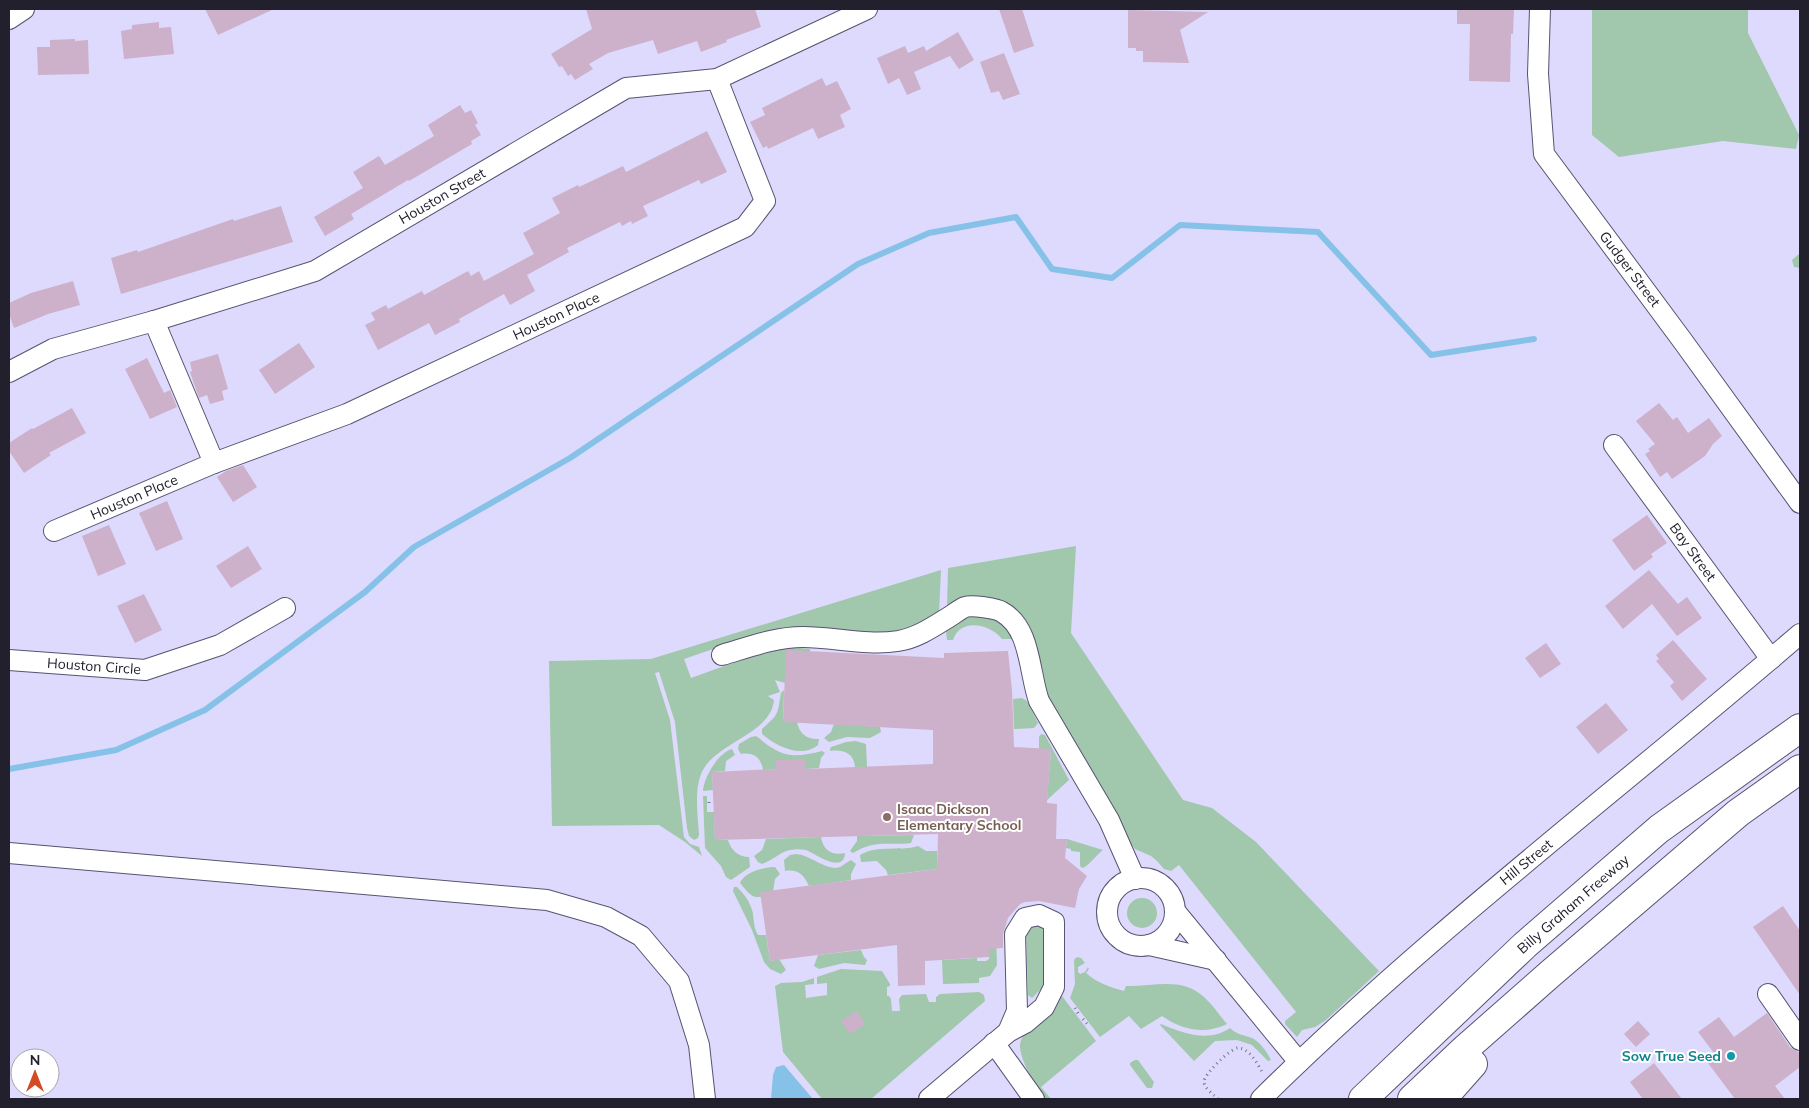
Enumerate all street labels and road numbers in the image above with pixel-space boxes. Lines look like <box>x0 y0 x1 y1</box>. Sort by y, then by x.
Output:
street label: Houston Street <box>395 164 489 228</box>
street label: Gudger Street <box>1596 228 1664 311</box>
street label: Houston Place <box>510 288 602 344</box>
street label: Houston Place <box>87 470 181 524</box>
street label: Bay Street <box>1666 519 1720 585</box>
street label: Houston Circle <box>46 654 142 678</box>
street label: Hill Street <box>1496 835 1556 889</box>
street label: Billy Graham Freeway <box>1513 850 1633 958</box>

